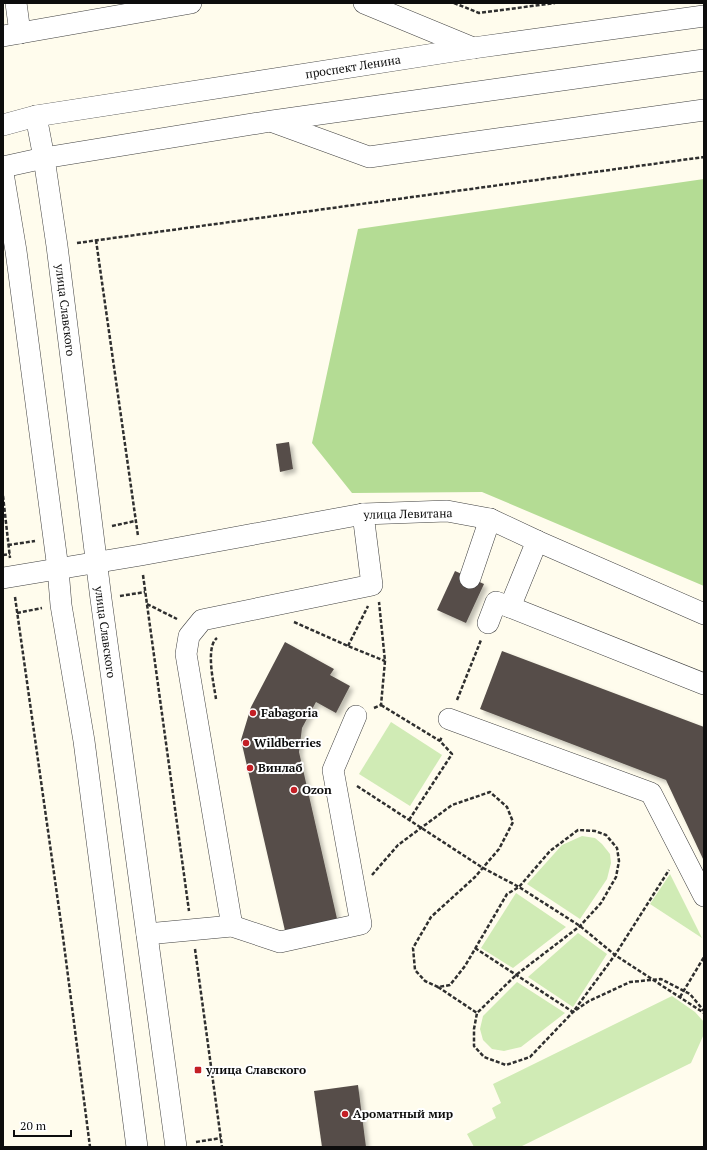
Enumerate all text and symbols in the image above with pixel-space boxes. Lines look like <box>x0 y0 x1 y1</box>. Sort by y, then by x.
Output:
street label: проспект Ленина <box>304 52 402 81</box>
street label: улица Славского <box>52 262 79 357</box>
street label: улица Левитана <box>362 505 453 522</box>
street label: улица Славского <box>91 584 119 679</box>
place label: Fabagoria <box>261 705 318 720</box>
marker: Fabagoria <box>248 708 258 718</box>
place label: Wildberries <box>254 735 322 750</box>
marker: Wildberries <box>241 738 251 748</box>
place label: Винлаб <box>258 760 303 775</box>
marker: Винлаб <box>245 763 255 773</box>
place label: Ozon <box>302 782 332 797</box>
marker: Ozon <box>289 785 299 795</box>
place label: улица Славского <box>205 1062 306 1077</box>
marker: улица Славского <box>193 1065 203 1075</box>
place label: Ароматный мир <box>353 1106 453 1121</box>
marker: Ароматный мир <box>340 1109 350 1119</box>
scale bar <box>14 1112 71 1138</box>
text: 20 m <box>20 1118 47 1133</box>

